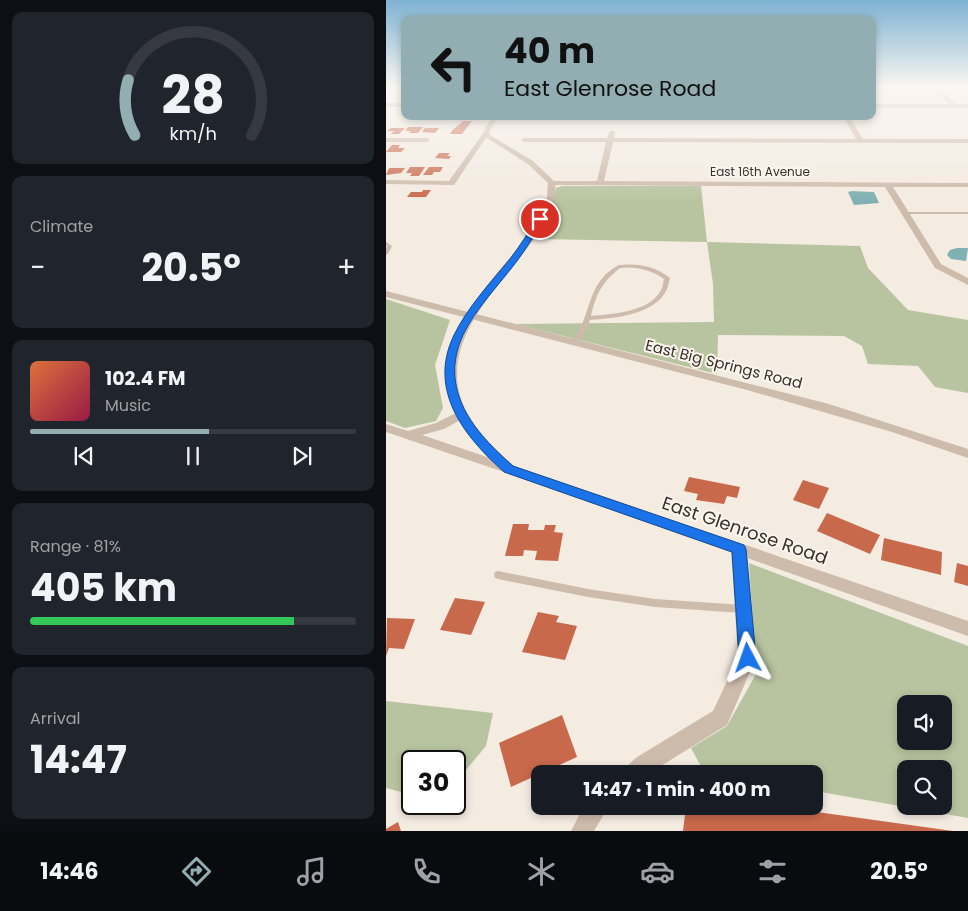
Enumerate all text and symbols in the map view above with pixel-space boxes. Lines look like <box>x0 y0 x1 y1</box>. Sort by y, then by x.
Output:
text: 40 m <box>504 26 595 75</box>
icon: left <box>421 35 486 100</box>
text: 28 <box>161 59 225 132</box>
text: East Glenrose Road <box>504 73 716 104</box>
text: km/h <box>169 121 217 146</box>
street label: East 16th Avenue <box>710 163 810 180</box>
pin <box>519 198 561 240</box>
icon: arrive <box>526 205 554 233</box>
text: Climate <box>30 215 93 238</box>
text: 20.5° <box>141 241 241 294</box>
text: − <box>30 248 45 287</box>
text: + <box>337 248 356 287</box>
street label: East Big Springs Road <box>643 334 805 394</box>
text: 102.4 FM <box>105 365 185 392</box>
text: Music <box>105 394 151 417</box>
icon: previous <box>70 442 98 470</box>
icon: pause <box>179 442 207 470</box>
icon: next <box>288 442 316 470</box>
street label: East Glenrose Road <box>659 490 831 570</box>
text: Range · 81% <box>30 535 121 558</box>
text: 405 km <box>30 561 177 614</box>
position arrow <box>721 631 773 683</box>
map controls <box>897 695 952 815</box>
button: sound <box>897 695 952 750</box>
text: Arrival <box>30 707 80 730</box>
text: 14:47 <box>30 733 127 786</box>
speed limit sign: 30 <box>401 750 466 815</box>
button: search <box>897 760 952 815</box>
text: 14:47 · 1 min · 400 m <box>583 776 771 803</box>
icon: directions <box>179 854 214 889</box>
icon: music <box>294 854 329 889</box>
icon: phone <box>409 854 444 889</box>
icon: climate <box>524 854 559 889</box>
icon: car <box>640 854 675 889</box>
icon: filters <box>755 854 790 889</box>
text: 14:46 <box>40 856 98 887</box>
text: 20.5° <box>870 856 928 887</box>

